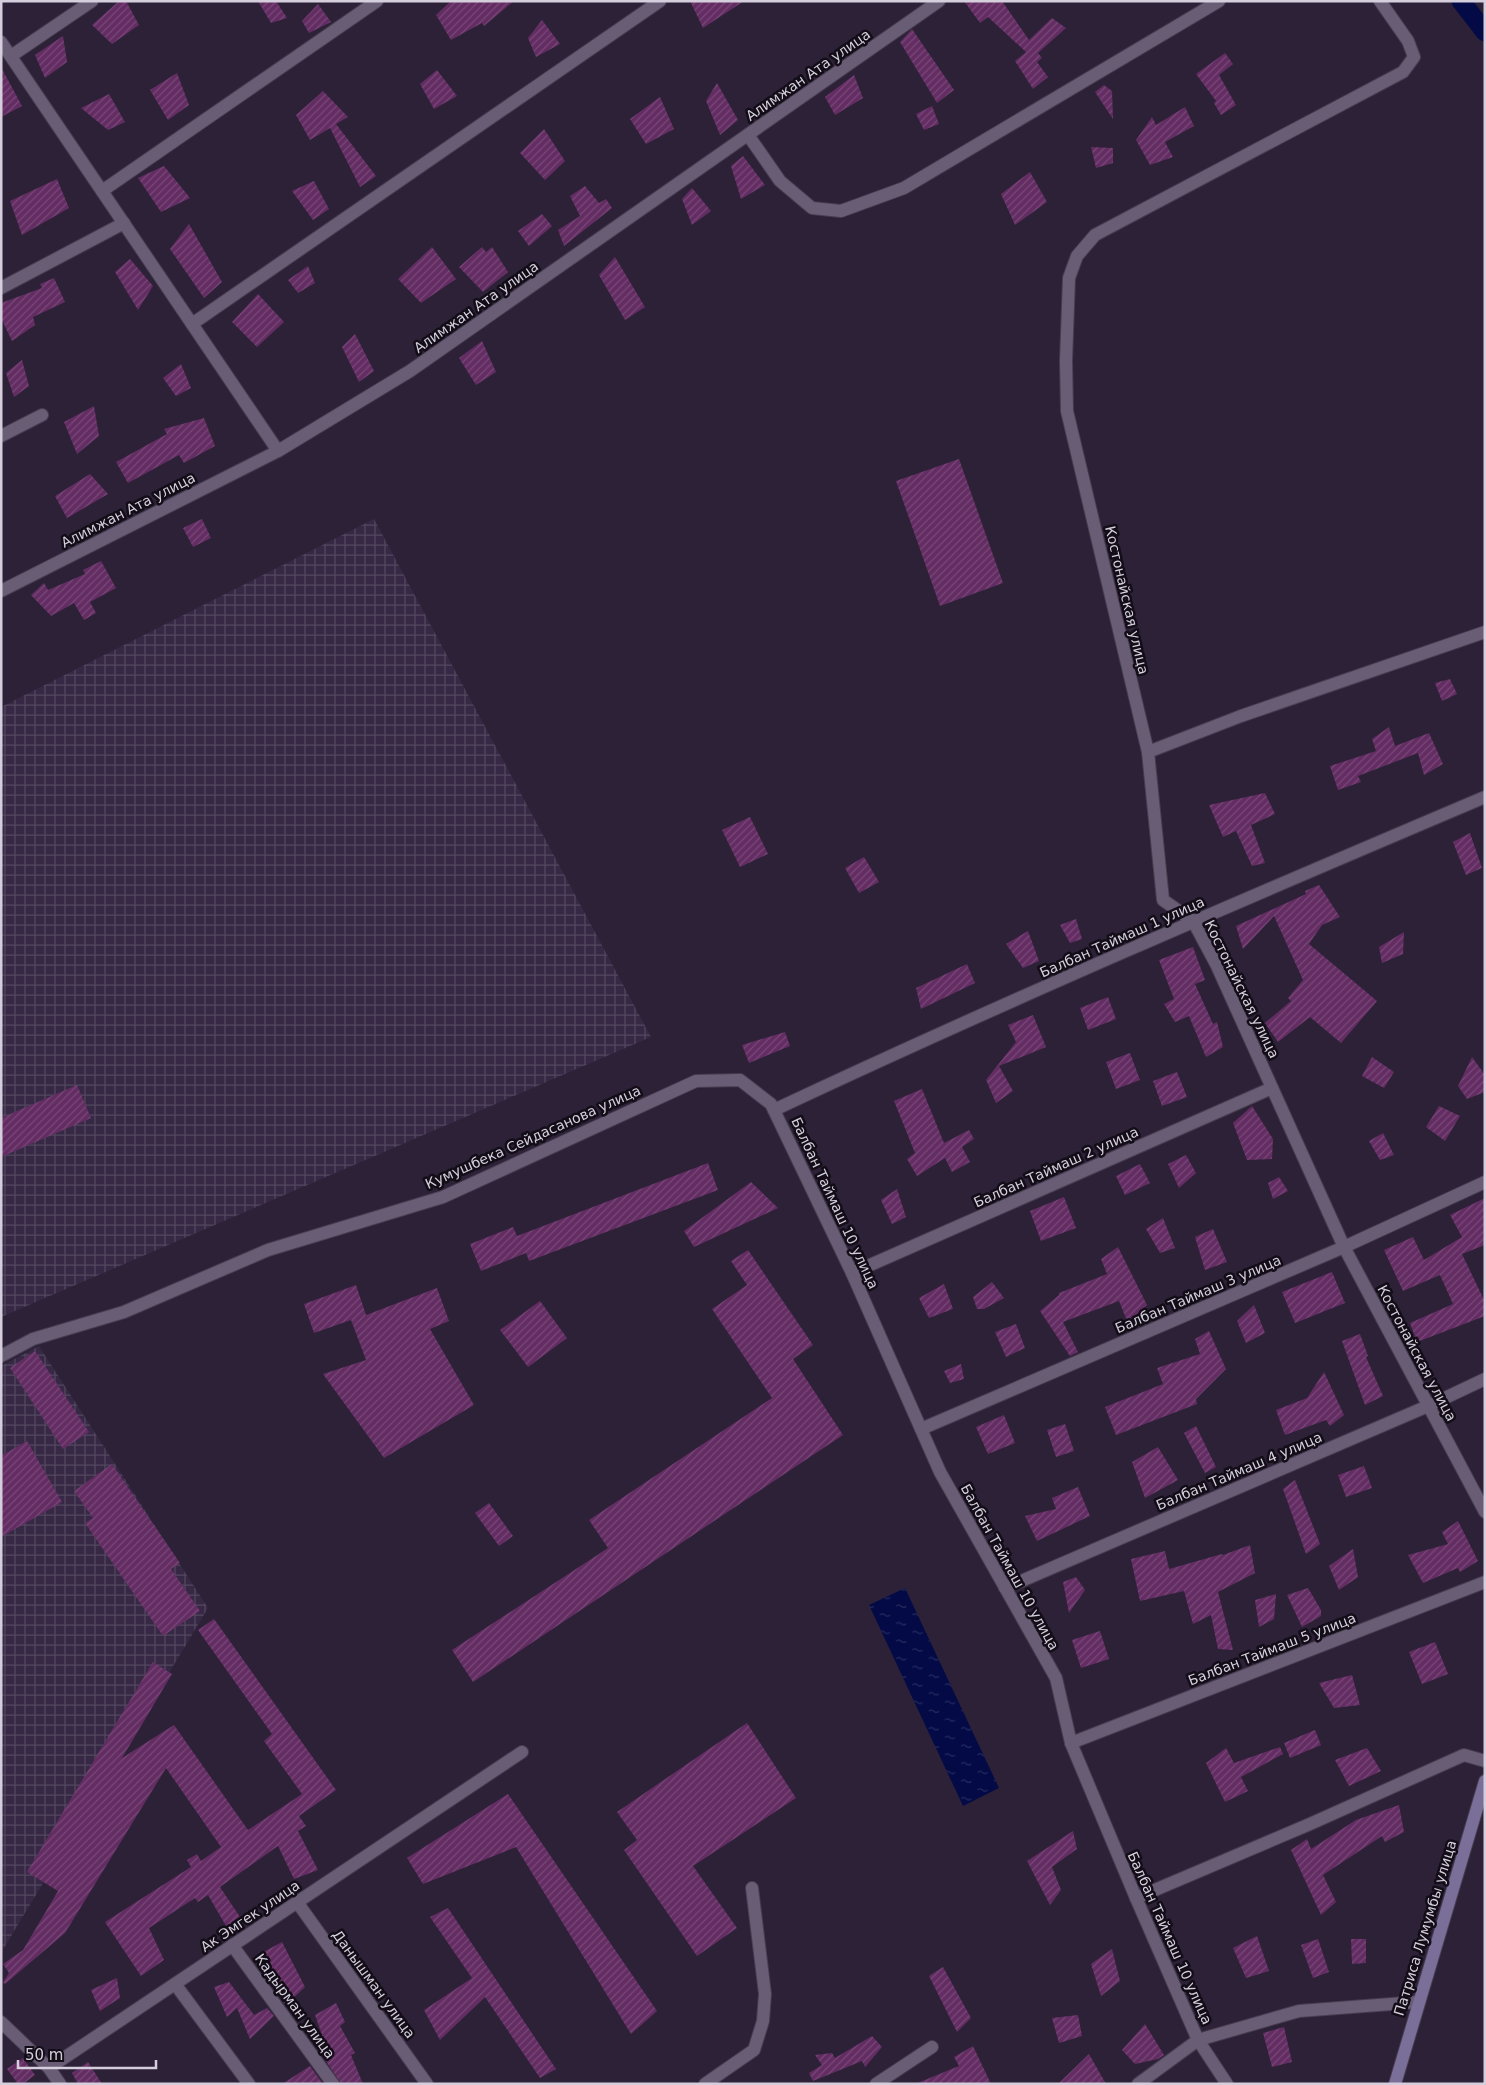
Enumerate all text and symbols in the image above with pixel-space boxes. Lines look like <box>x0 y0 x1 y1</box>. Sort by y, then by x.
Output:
street label: Алимжан Ата улица <box>743 26 873 124</box>
street label: Алимжан Ата улица <box>411 258 541 356</box>
street label: Алимжан Ата улица <box>58 469 198 551</box>
street label: Костонайская улица <box>1102 524 1152 676</box>
street label: Балбан Таймаш 1 улица <box>1037 893 1207 981</box>
street label: Костонайская улица <box>1202 917 1282 1061</box>
street label: Кумушбека Сейдасанова улица <box>423 1082 643 1192</box>
street label: Балбан Таймаш 10 улица <box>788 1115 882 1291</box>
street label: Балбан Таймаш 2 улица <box>971 1123 1141 1211</box>
street label: Балбан Таймаш 3 улица <box>1113 1252 1283 1336</box>
street label: Костонайская улица <box>1374 1282 1460 1424</box>
street label: Балбан Таймаш 4 улица <box>1154 1429 1324 1513</box>
street label: Балбан Таймаш 10 улица <box>958 1481 1062 1653</box>
street label: Балбан Таймаш 5 улица <box>1186 1610 1358 1688</box>
street label: Патриса Лумумбы улица <box>1391 1838 1459 2018</box>
street label: Балбан Таймаш 10 улица <box>1125 1849 1215 2027</box>
street label: Ак Эмгек улица <box>197 1877 303 1955</box>
street label: Данышман улица <box>329 1927 419 2041</box>
street label: Кадырман улица <box>252 1951 338 2061</box>
scale bar <box>18 2038 155 2070</box>
text: 50 m <box>25 2046 63 2064</box>

